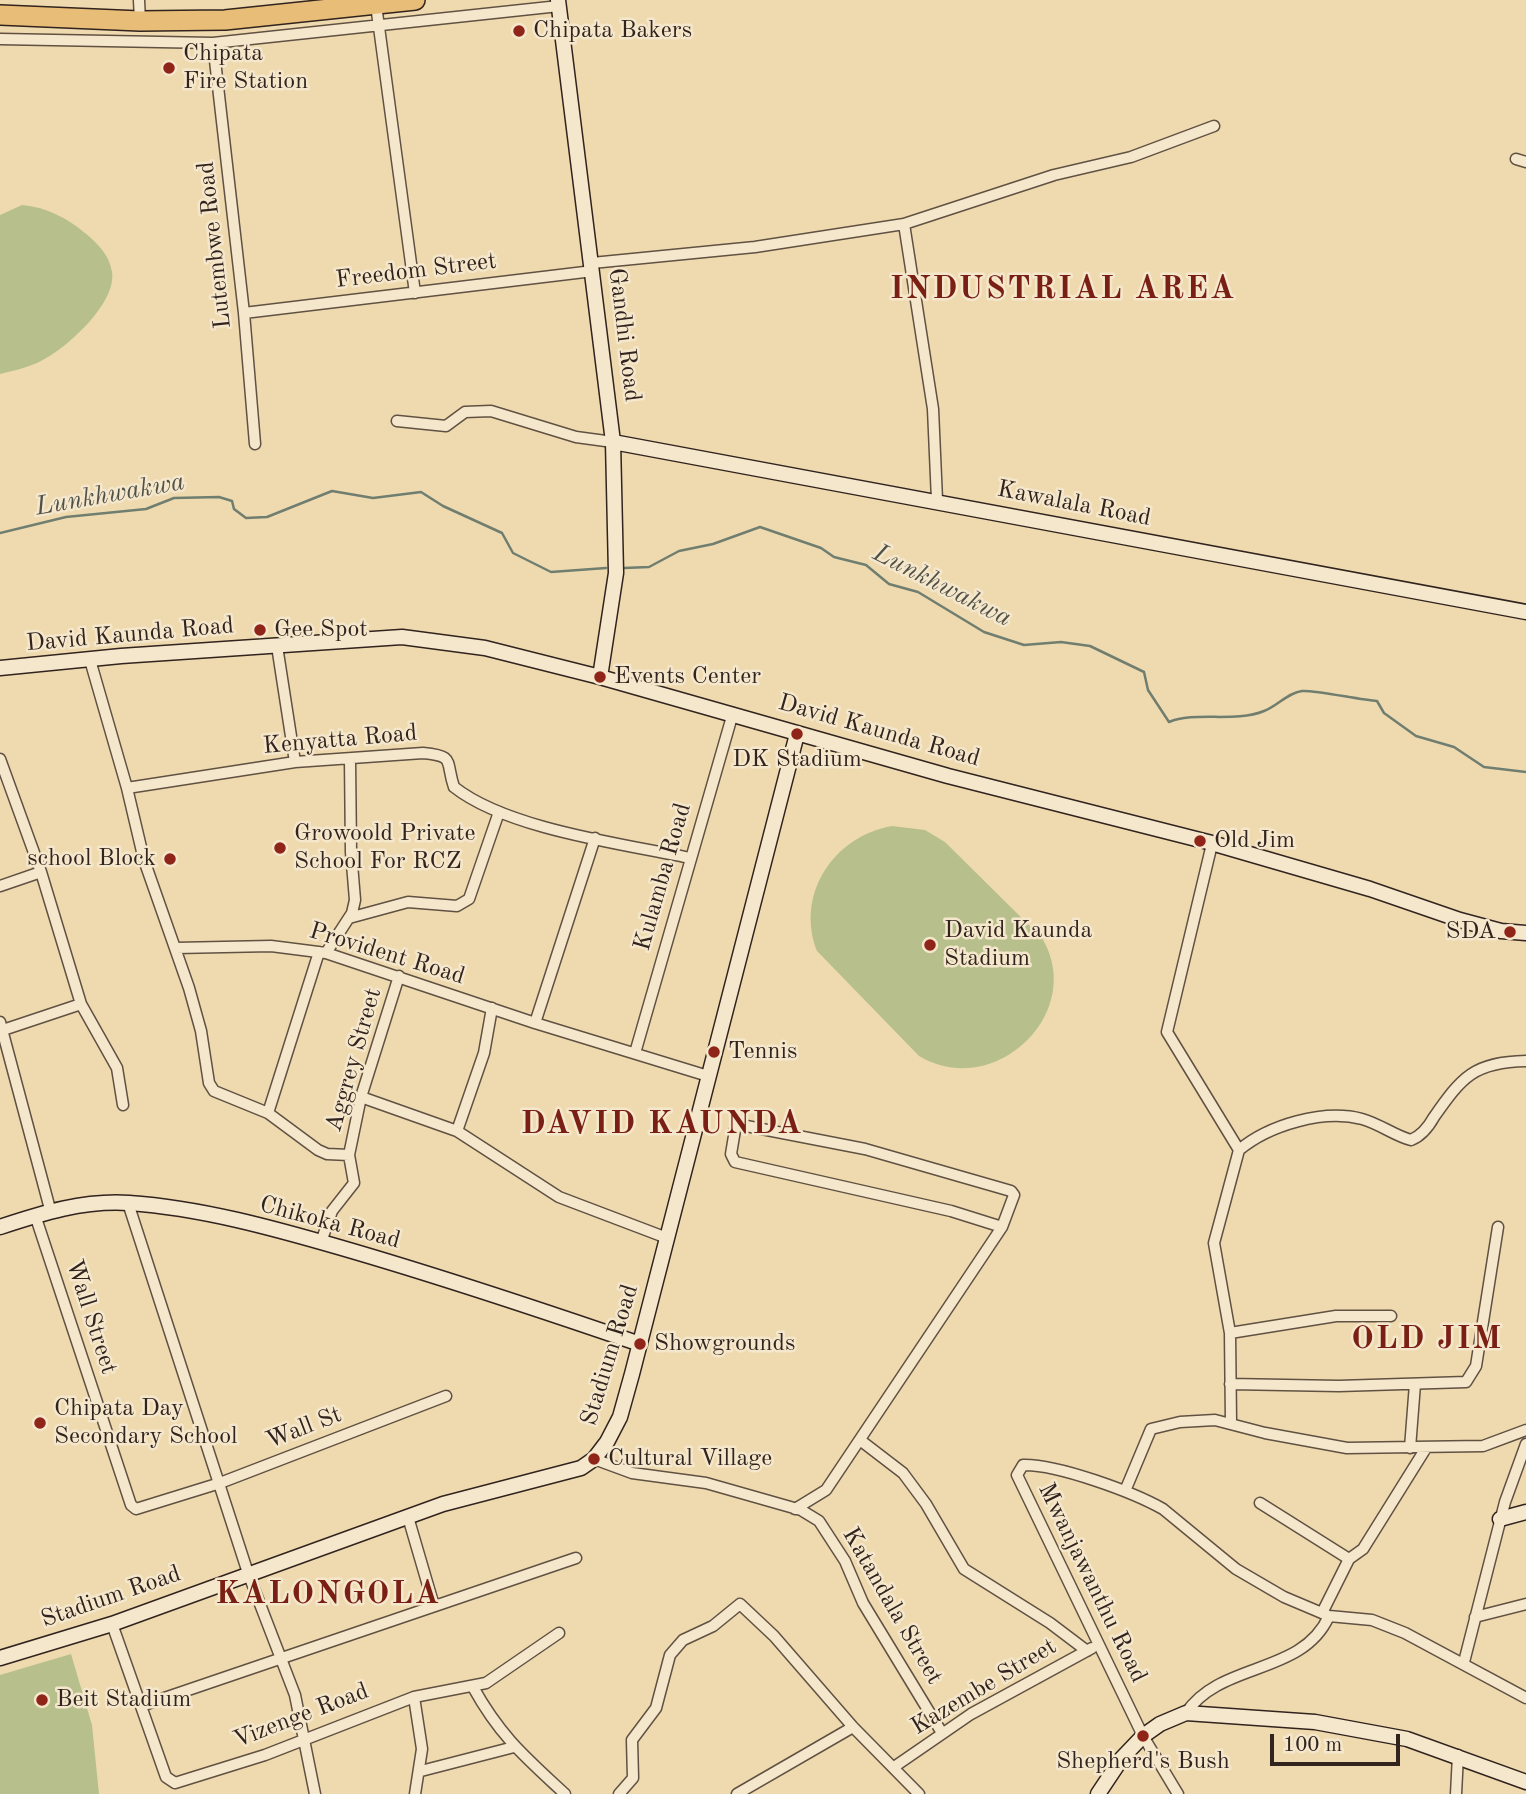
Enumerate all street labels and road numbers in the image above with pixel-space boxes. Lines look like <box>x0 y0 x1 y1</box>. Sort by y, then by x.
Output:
street label: Lutembwe Road <box>192 160 238 330</box>
street label: Freedom Street <box>334 247 498 295</box>
street label: Gandhi Road <box>602 267 646 403</box>
street label: Kawalala Road <box>995 475 1153 533</box>
street label: David Kaunda Road <box>25 612 235 658</box>
street label: David Kaunda Road <box>775 688 983 774</box>
street label: Kenyatta Road <box>262 719 418 761</box>
street label: Kulamba Road <box>628 800 698 954</box>
street label: Provident Road <box>306 917 468 991</box>
street label: Aggrey Street <box>320 985 388 1135</box>
street label: Chikoka Road <box>256 1190 404 1256</box>
street label: Wall Street <box>59 1256 123 1378</box>
street label: Stadium Road <box>575 1281 645 1429</box>
street label: Wall St <box>262 1400 346 1456</box>
street label: Mwanjawanthu Road <box>1031 1478 1153 1688</box>
street label: Katandala Street <box>835 1522 949 1690</box>
street label: Stadium Road <box>37 1560 185 1634</box>
street label: Kazembe Street <box>906 1632 1062 1742</box>
street label: Vizenge Road <box>229 1677 373 1755</box>

